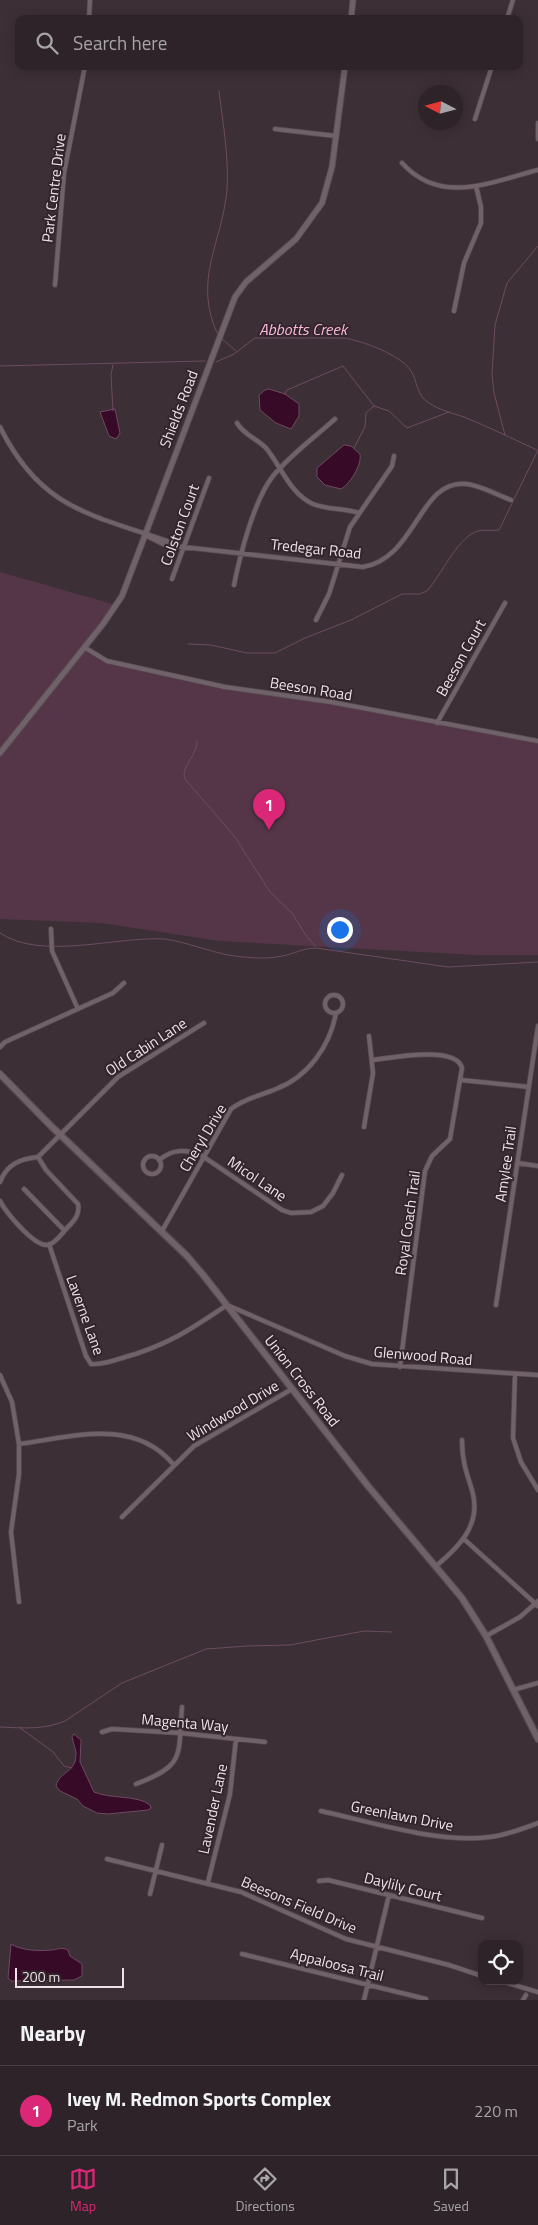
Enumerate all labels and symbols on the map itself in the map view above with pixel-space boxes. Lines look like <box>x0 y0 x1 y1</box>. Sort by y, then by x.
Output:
north arrow <box>418 85 463 130</box>
street label: Park Centre Drive <box>35 132 72 244</box>
water label: Abbotts Creek <box>259 317 349 341</box>
street label: Shields Road <box>153 367 204 451</box>
street label: Colston Court <box>154 480 205 569</box>
street label: Tredegar Road <box>270 532 362 565</box>
street label: Beeson Court <box>430 614 492 701</box>
street label: Beeson Road <box>268 671 354 706</box>
pin: 1 <box>253 789 285 830</box>
your location <box>327 917 353 943</box>
street label: Old Cabin Lane <box>100 1012 191 1082</box>
street label: Cheryl Drive <box>173 1099 232 1176</box>
street label: Amylee Trail <box>489 1124 522 1203</box>
street label: Micol Lane <box>223 1150 292 1207</box>
street label: Royal Coach Trail <box>389 1169 426 1277</box>
street label: Laverne Lane <box>60 1272 111 1358</box>
street label: Union Cross Road <box>259 1330 346 1432</box>
street label: Glenwood Road <box>373 1340 473 1371</box>
street label: Windwood Drive <box>182 1374 283 1447</box>
street label: Magenta Way <box>141 1707 230 1738</box>
street label: Lavender Lane <box>192 1762 233 1856</box>
street label: Greenlawn Drive <box>349 1794 455 1837</box>
street label: Daylily Court <box>362 1866 445 1907</box>
street label: Beesons Field Drive <box>238 1870 361 1939</box>
street label: Appaloosa Trail <box>288 1942 386 1987</box>
scale bar <box>15 1965 124 1988</box>

